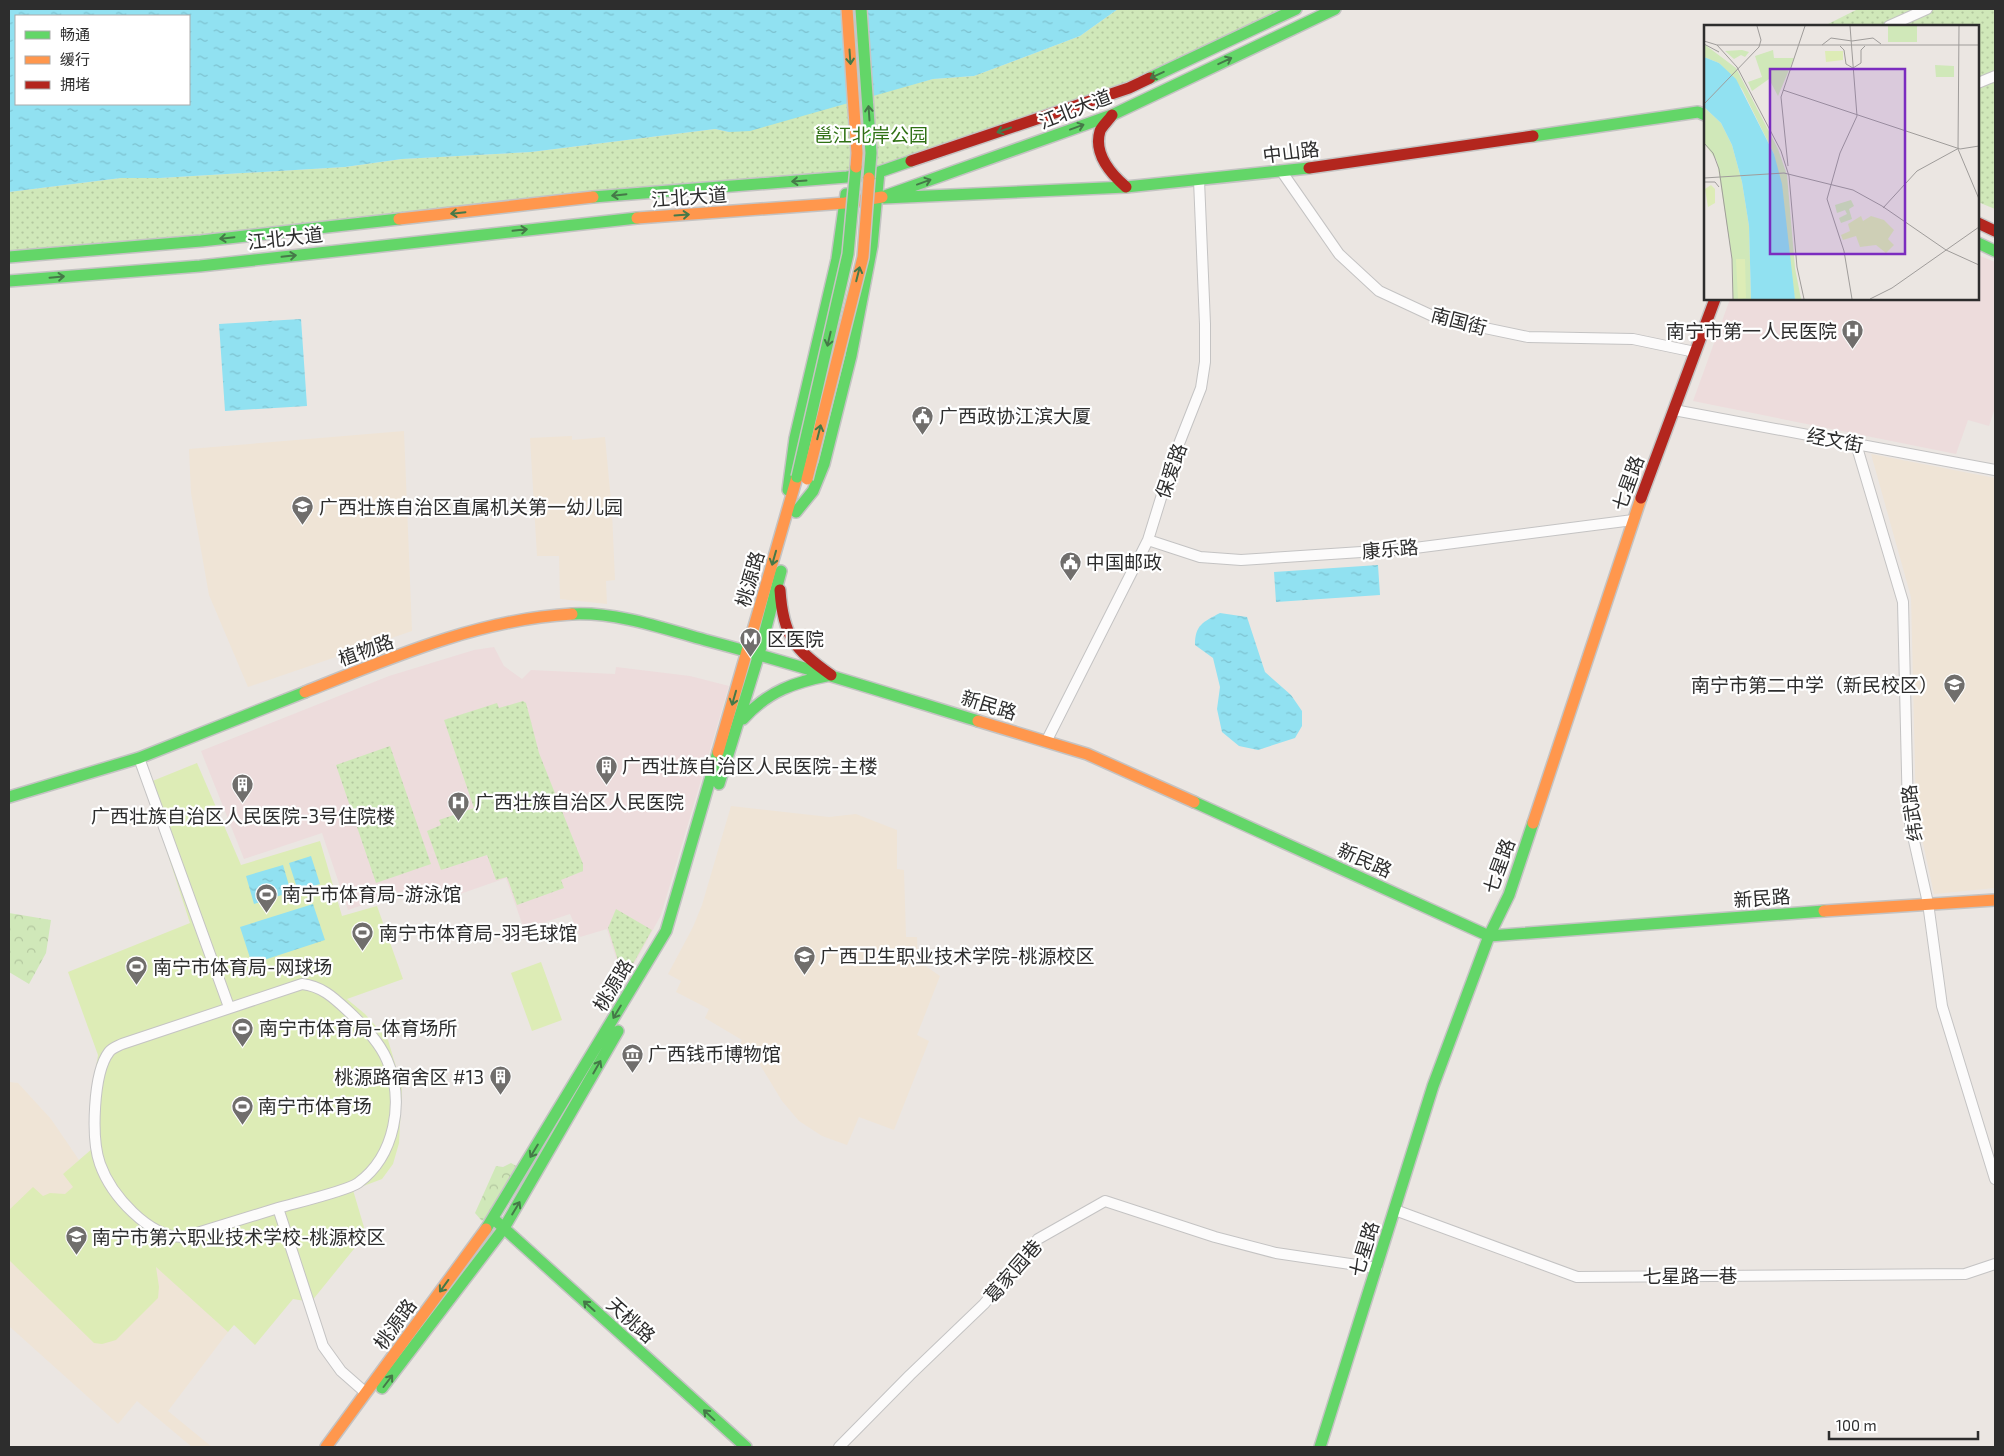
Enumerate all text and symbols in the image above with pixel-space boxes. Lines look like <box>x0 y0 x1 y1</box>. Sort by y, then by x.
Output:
legend <box>15 15 190 105</box>
text: 畅通 <box>60 25 90 43</box>
inset map <box>1704 25 1979 300</box>
one-way arrow <box>846 49 855 65</box>
text: 缓行 <box>60 50 90 68</box>
one-way arrow <box>1217 56 1232 65</box>
one-way arrow <box>1150 70 1165 80</box>
text: 拥堵 <box>60 75 90 93</box>
street label: 江北大道 <box>1035 84 1114 133</box>
one-way arrow <box>864 105 873 121</box>
one-way arrow <box>1069 122 1084 131</box>
park label: 邕江北岸公园 <box>814 123 928 146</box>
one-way arrow <box>997 126 1013 135</box>
street label: 中山路 <box>1261 137 1321 166</box>
one-way arrow <box>791 176 807 186</box>
one-way arrow <box>916 177 931 186</box>
street label: 江北大道 <box>650 182 728 211</box>
one-way arrow <box>612 190 628 200</box>
one-way arrow <box>450 208 466 218</box>
one-way arrow <box>673 210 689 219</box>
street label: 江北大道 <box>246 222 324 253</box>
one-way arrow <box>512 225 528 235</box>
one-way arrow <box>219 233 235 243</box>
one-way arrow <box>281 251 297 261</box>
one-way arrow <box>854 267 863 283</box>
one-way arrow <box>49 273 65 282</box>
street label: 南国街 <box>1429 302 1490 339</box>
place label: 南宁市第一人民医院 <box>1666 319 1837 342</box>
hospital icon: 南宁市第一人民医院 <box>1841 319 1865 350</box>
one-way arrow <box>824 331 833 347</box>
public building icon: 广西政协江滨大厦 <box>911 404 935 435</box>
place label: 广西政协江滨大厦 <box>939 404 1091 427</box>
street label: 经文街 <box>1805 423 1865 456</box>
one-way arrow <box>814 424 824 440</box>
street label: 保爱路 <box>1150 440 1191 502</box>
street label: 七星路 <box>1607 452 1648 514</box>
school or university icon: 广西壮族自治区直属机关第一幼儿园 <box>291 495 315 526</box>
place label: 广西壮族自治区直属机关第一幼儿园 <box>319 495 623 518</box>
street label: 康乐路 <box>1361 535 1419 562</box>
street label: 桃源路 <box>731 548 768 609</box>
one-way arrow <box>769 549 779 565</box>
public building icon: 中国邮政 <box>1058 550 1082 581</box>
place label: 中国邮政 <box>1086 550 1162 573</box>
metro station icon: 区医院 <box>739 627 763 658</box>
place label: 区医院 <box>767 627 824 650</box>
street label: 植物路 <box>335 629 397 670</box>
place label: 南宁市第二中学（新民校区） <box>1691 673 1938 696</box>
school or university icon: 南宁市第二中学（新民校区） <box>1942 673 1966 704</box>
street label: 新民路 <box>959 685 1020 724</box>
one-way arrow <box>728 689 738 705</box>
building icon: 广西壮族自治区人民医院-主楼 <box>594 754 618 785</box>
place label: 广西壮族自治区人民医院-主楼 <box>622 754 878 777</box>
building icon: 广西壮族自治区人民医院-3号住院楼 <box>231 773 255 804</box>
street label: 纬武路 <box>1897 783 1926 843</box>
hospital icon: 广西壮族自治区人民医院 <box>447 790 471 821</box>
place label: 广西壮族自治区人民医院 <box>475 790 684 813</box>
place label: 广西壮族自治区人民医院-3号住院楼 <box>91 804 395 827</box>
street label: 七星路 <box>1478 835 1519 897</box>
street label: 新民路 <box>1334 837 1396 882</box>
sports icon: 南宁市体育局-游泳馆 <box>254 882 278 913</box>
place label: 南宁市体育局-游泳馆 <box>282 882 462 905</box>
street label: 新民路 <box>1733 884 1791 911</box>
sports icon: 南宁市体育局-羽毛球馆 <box>351 921 375 952</box>
place label: 南宁市体育局-羽毛球馆 <box>379 921 578 944</box>
school or university icon: 广西卫生职业技术学院-桃源校区 <box>792 944 816 975</box>
place label: 广西卫生职业技术学院-桃源校区 <box>820 944 1095 967</box>
street label: 桃源路 <box>588 954 637 1015</box>
sports icon: 南宁市体育局-网球场 <box>125 955 149 986</box>
place label: 南宁市体育局-网球场 <box>153 955 333 978</box>
one-way arrow <box>612 1005 622 1019</box>
sports icon: 南宁市体育局-体育场所 <box>231 1016 255 1047</box>
place label: 南宁市体育局-体育场所 <box>259 1016 458 1039</box>
museum icon: 广西钱币博物馆 <box>620 1042 644 1073</box>
place label: 广西钱币博物馆 <box>648 1042 781 1065</box>
one-way arrow <box>592 1060 602 1075</box>
place label: 桃源路宿舍区 #13 <box>335 1065 484 1088</box>
building icon: 桃源路宿舍区 #13 <box>488 1065 512 1096</box>
sports icon: 南宁市体育场 <box>230 1094 254 1125</box>
place label: 南宁市体育场 <box>258 1094 372 1117</box>
one-way arrow <box>528 1144 538 1158</box>
one-way arrow <box>512 1202 522 1216</box>
street label: 七星路 <box>1344 1218 1383 1279</box>
school or university icon: 南宁市第六职业技术学校-桃源校区 <box>64 1225 88 1256</box>
place label: 南宁市第六职业技术学校-桃源校区 <box>92 1225 386 1248</box>
street label: 葛家园巷 <box>979 1234 1046 1307</box>
street label: 七星路一巷 <box>1642 1264 1738 1287</box>
one-way arrow <box>438 1279 449 1292</box>
street label: 天桃路 <box>602 1292 660 1347</box>
street label: 桃源路 <box>369 1294 421 1354</box>
one-way arrow <box>582 1300 595 1312</box>
one-way arrow <box>382 1374 393 1387</box>
scale bar <box>1829 1408 1978 1440</box>
one-way arrow <box>703 1409 716 1421</box>
text: 100 m <box>1836 1416 1877 1434</box>

